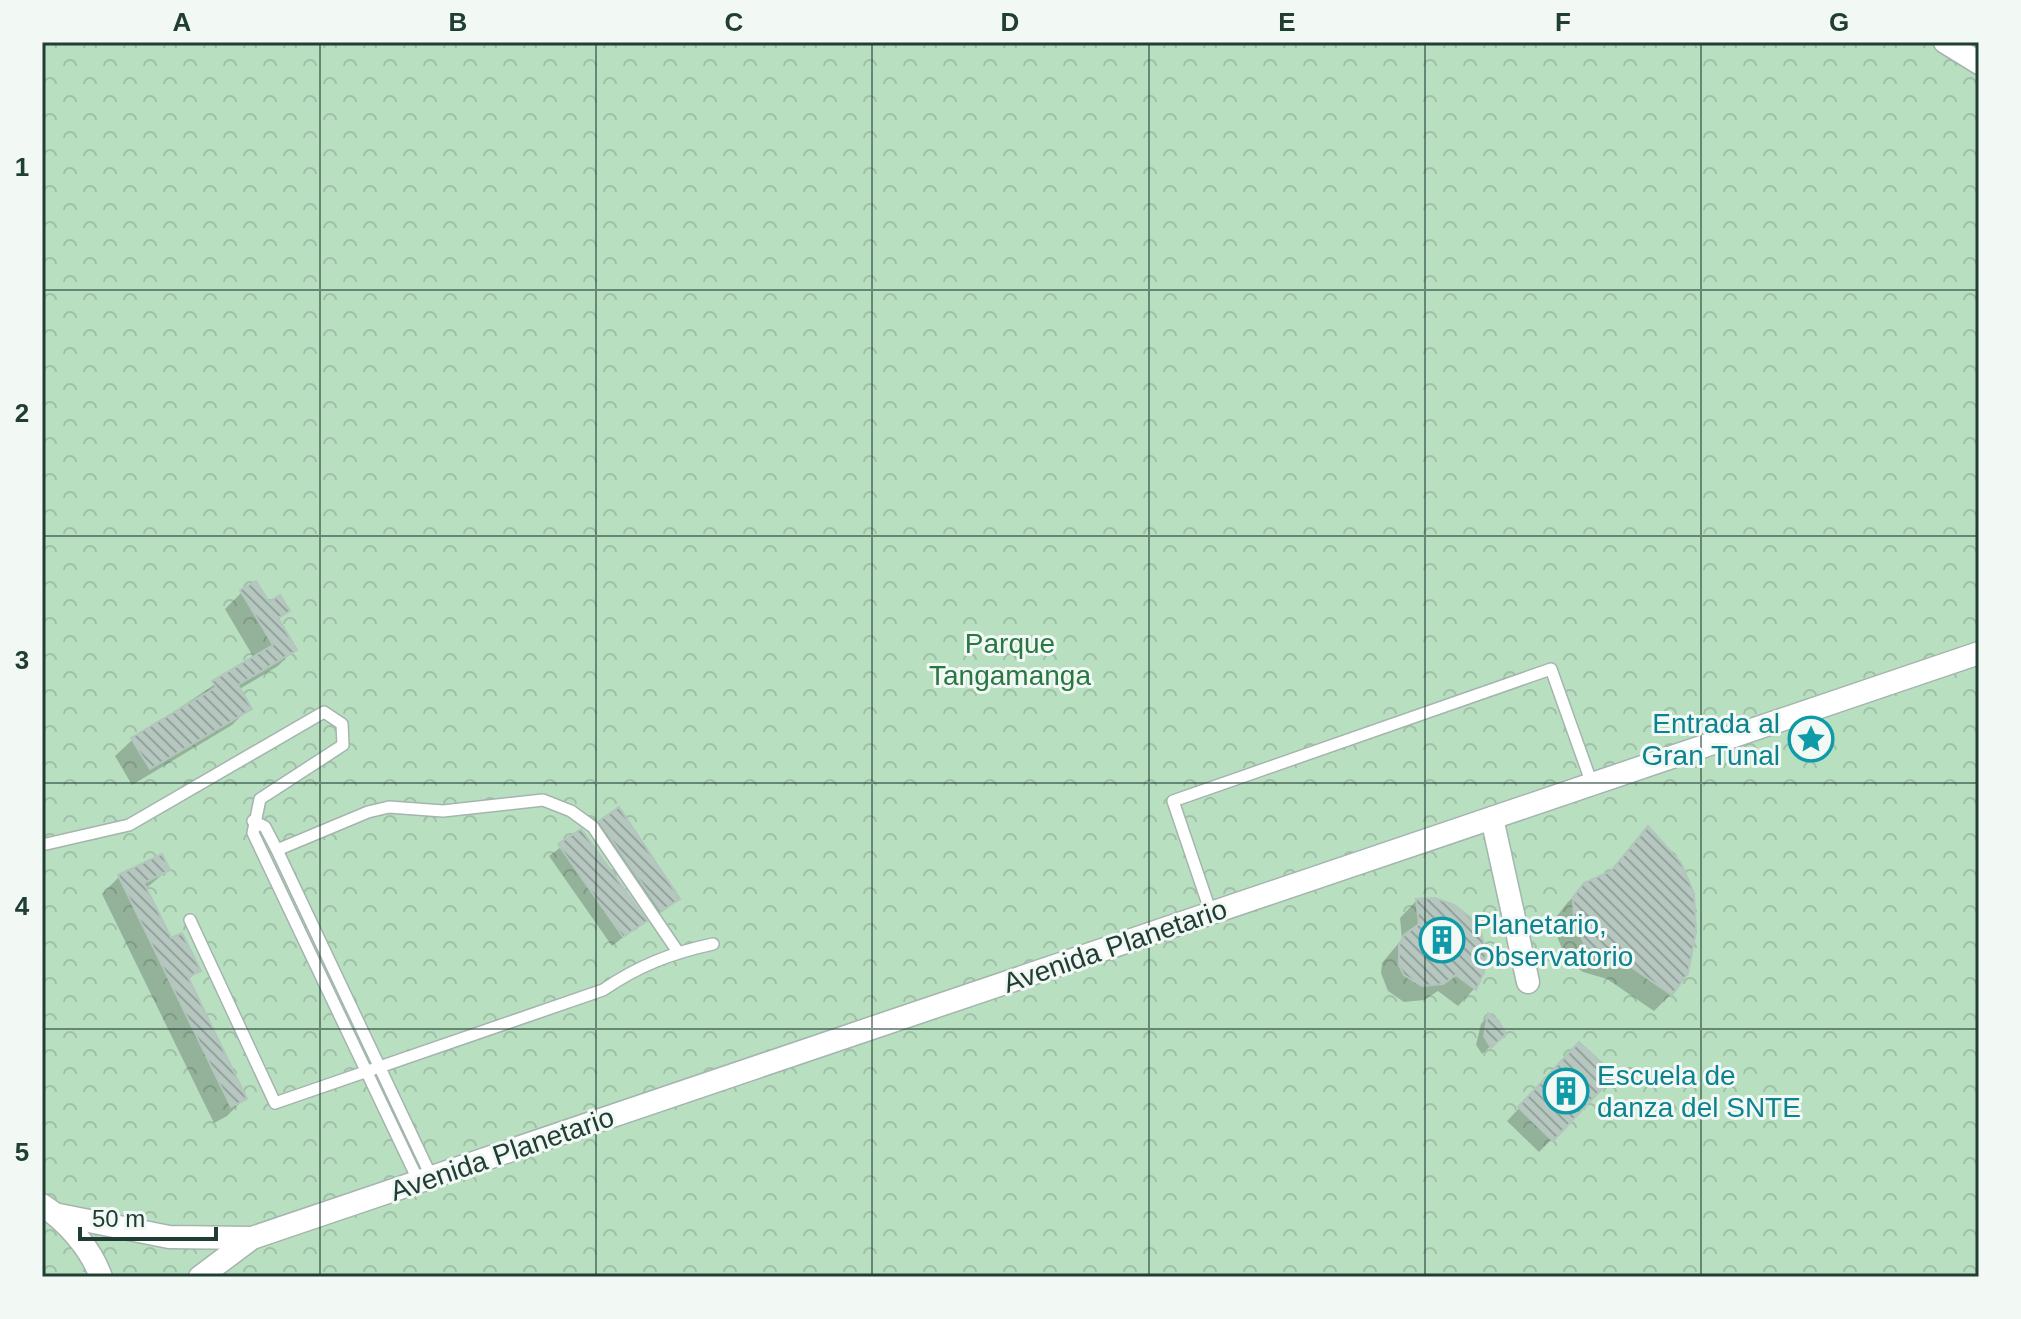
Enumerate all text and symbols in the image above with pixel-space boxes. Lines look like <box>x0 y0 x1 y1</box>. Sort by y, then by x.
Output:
text: A <box>173 7 192 37</box>
text: B <box>449 7 467 37</box>
text: C <box>725 7 744 37</box>
text: D <box>1001 7 1019 37</box>
text: E <box>1278 7 1296 37</box>
text: F <box>1555 7 1571 37</box>
text: G <box>1829 7 1849 37</box>
text: 1 <box>15 152 29 182</box>
text: 2 <box>15 398 29 428</box>
park label: Parque Tangamanga <box>929 628 1091 691</box>
text: 3 <box>15 645 29 675</box>
place label: Entrada al Gran Tunal <box>1641 708 1780 771</box>
place icon: Entrada al Gran Tunal <box>1787 715 1835 763</box>
text: 4 <box>15 891 30 921</box>
street label: Avenida Planetario <box>999 893 1231 999</box>
place label: Planetario, Observatorio <box>1473 909 1633 972</box>
building icon: Planetario, Observatorio <box>1418 916 1466 964</box>
place label: Escuela de danza del SNTE <box>1597 1060 1801 1123</box>
building icon: Escuela de danza del SNTE <box>1542 1067 1590 1115</box>
street label: Avenida Planetario <box>386 1101 618 1207</box>
text: 5 <box>15 1137 29 1167</box>
scale bar <box>80 1191 216 1241</box>
text: 50 m <box>92 1205 145 1232</box>

